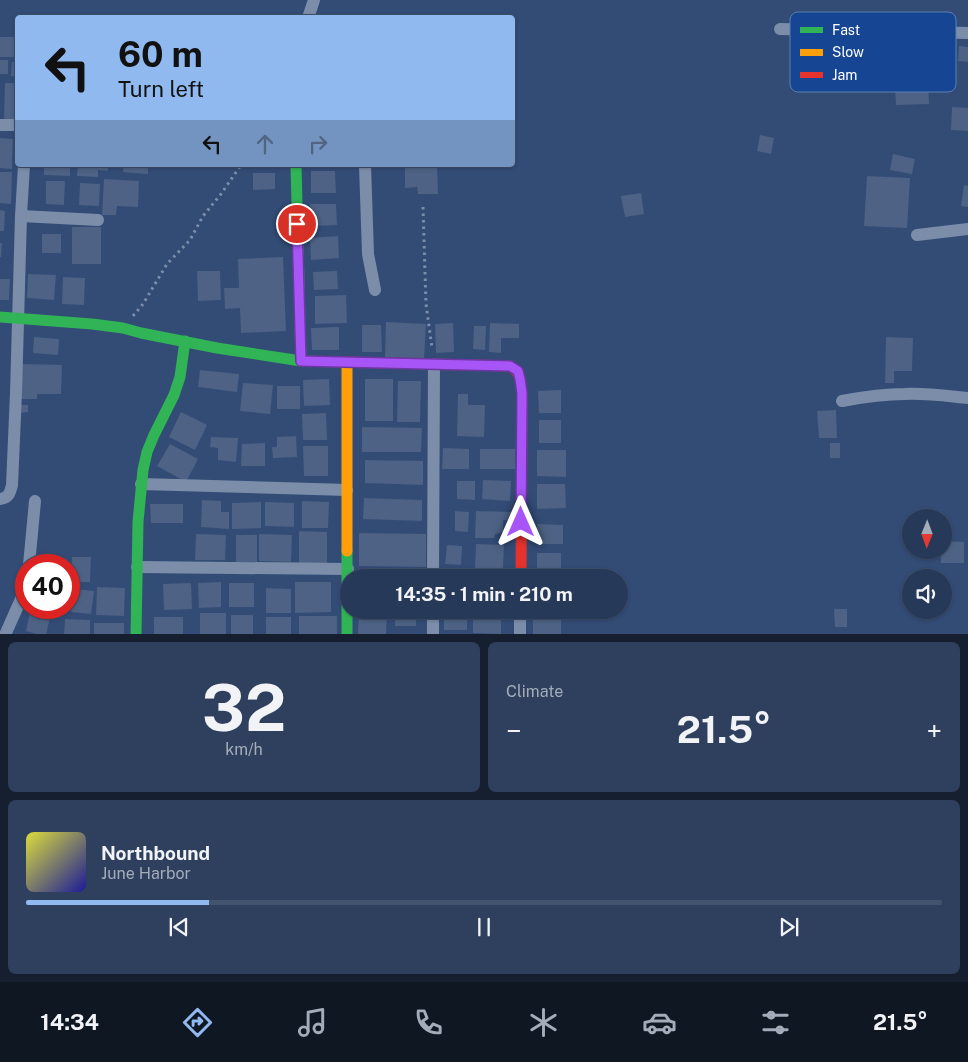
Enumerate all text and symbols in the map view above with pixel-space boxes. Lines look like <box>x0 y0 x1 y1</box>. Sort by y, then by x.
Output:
legend <box>790 12 956 92</box>
text: Fast <box>832 22 860 38</box>
text: 60 m <box>118 34 203 75</box>
icon: left <box>35 35 100 100</box>
text: Slow <box>832 44 864 60</box>
text: Jam <box>832 67 857 83</box>
text: Turn left <box>118 76 204 102</box>
icon: left <box>198 130 226 158</box>
icon: ahead <box>251 130 279 158</box>
icon: right <box>304 130 332 158</box>
pin <box>276 203 318 245</box>
icon: arrive <box>283 210 311 238</box>
position arrow <box>494 495 546 547</box>
north arrow <box>902 509 952 559</box>
map controls <box>902 509 952 619</box>
speed limit sign: 40 <box>15 554 80 619</box>
button: sound <box>902 569 952 619</box>
text: 14:35 · 1 min · 210 m <box>395 583 573 605</box>
text: 32 <box>202 669 286 746</box>
text: Climate <box>506 682 563 701</box>
text: 21.5° <box>677 707 771 752</box>
text: − <box>506 714 522 747</box>
text: + <box>926 714 942 747</box>
text: km/h <box>225 740 263 759</box>
text: Northbound <box>101 842 210 864</box>
text: June Harbor <box>101 864 191 883</box>
icon: previous <box>165 913 193 941</box>
icon: pause <box>470 913 498 941</box>
icon: next <box>775 913 803 941</box>
icon: directions <box>180 1005 215 1040</box>
icon: music <box>295 1005 330 1040</box>
icon: phone <box>411 1005 446 1040</box>
icon: climate <box>526 1005 561 1040</box>
icon: car <box>642 1005 677 1040</box>
icon: filters <box>758 1005 793 1040</box>
text: 14:34 <box>40 1009 99 1035</box>
text: 21.5° <box>873 1009 928 1035</box>

